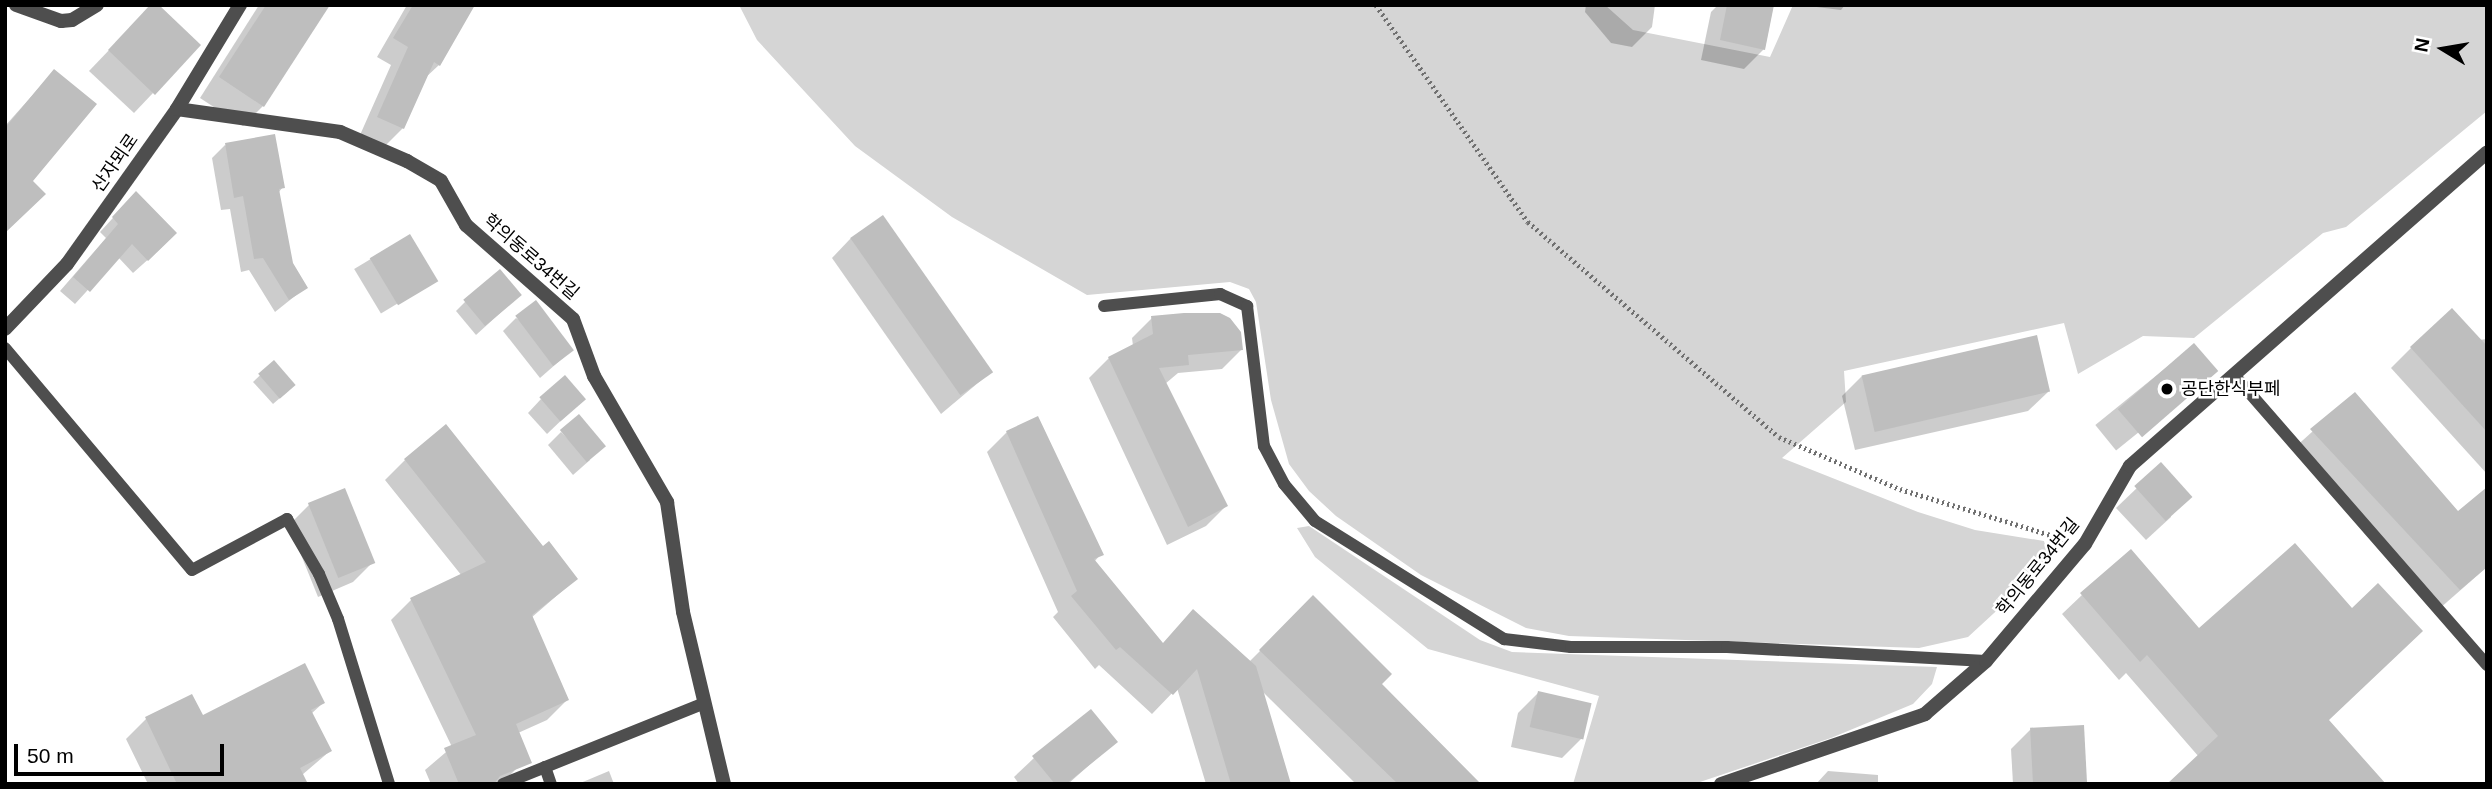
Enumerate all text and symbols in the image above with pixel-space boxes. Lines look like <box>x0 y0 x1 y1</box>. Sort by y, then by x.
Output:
north arrow <box>2408 14 2478 84</box>
text: N <box>2410 36 2434 54</box>
street label: 산자뫼로 <box>87 130 143 196</box>
street label: 학의동로34번길 <box>479 210 583 304</box>
place label: 공단한식부페 <box>2181 378 2280 400</box>
marker: 공단한식부페 <box>2159 381 2175 397</box>
street label: 학의동로34번길 <box>1992 514 2084 620</box>
scale bar <box>18 730 228 774</box>
text: 50 m <box>27 744 74 767</box>

